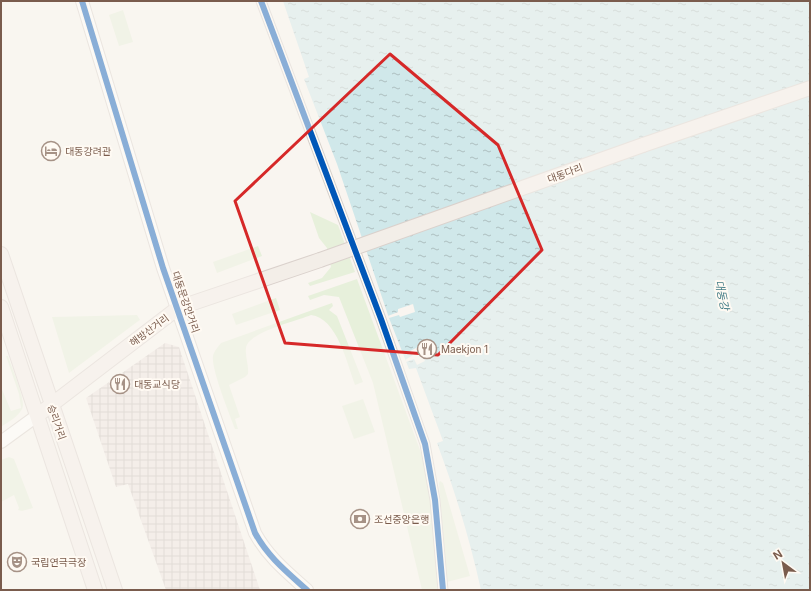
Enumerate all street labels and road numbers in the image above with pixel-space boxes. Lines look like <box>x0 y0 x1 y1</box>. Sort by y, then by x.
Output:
street label: 대동다리 <box>546 161 584 185</box>
street label: 대동문강안거리 <box>170 270 202 334</box>
street label: 해방산거리 <box>127 311 171 349</box>
street label: 승리거리 <box>45 403 69 441</box>

